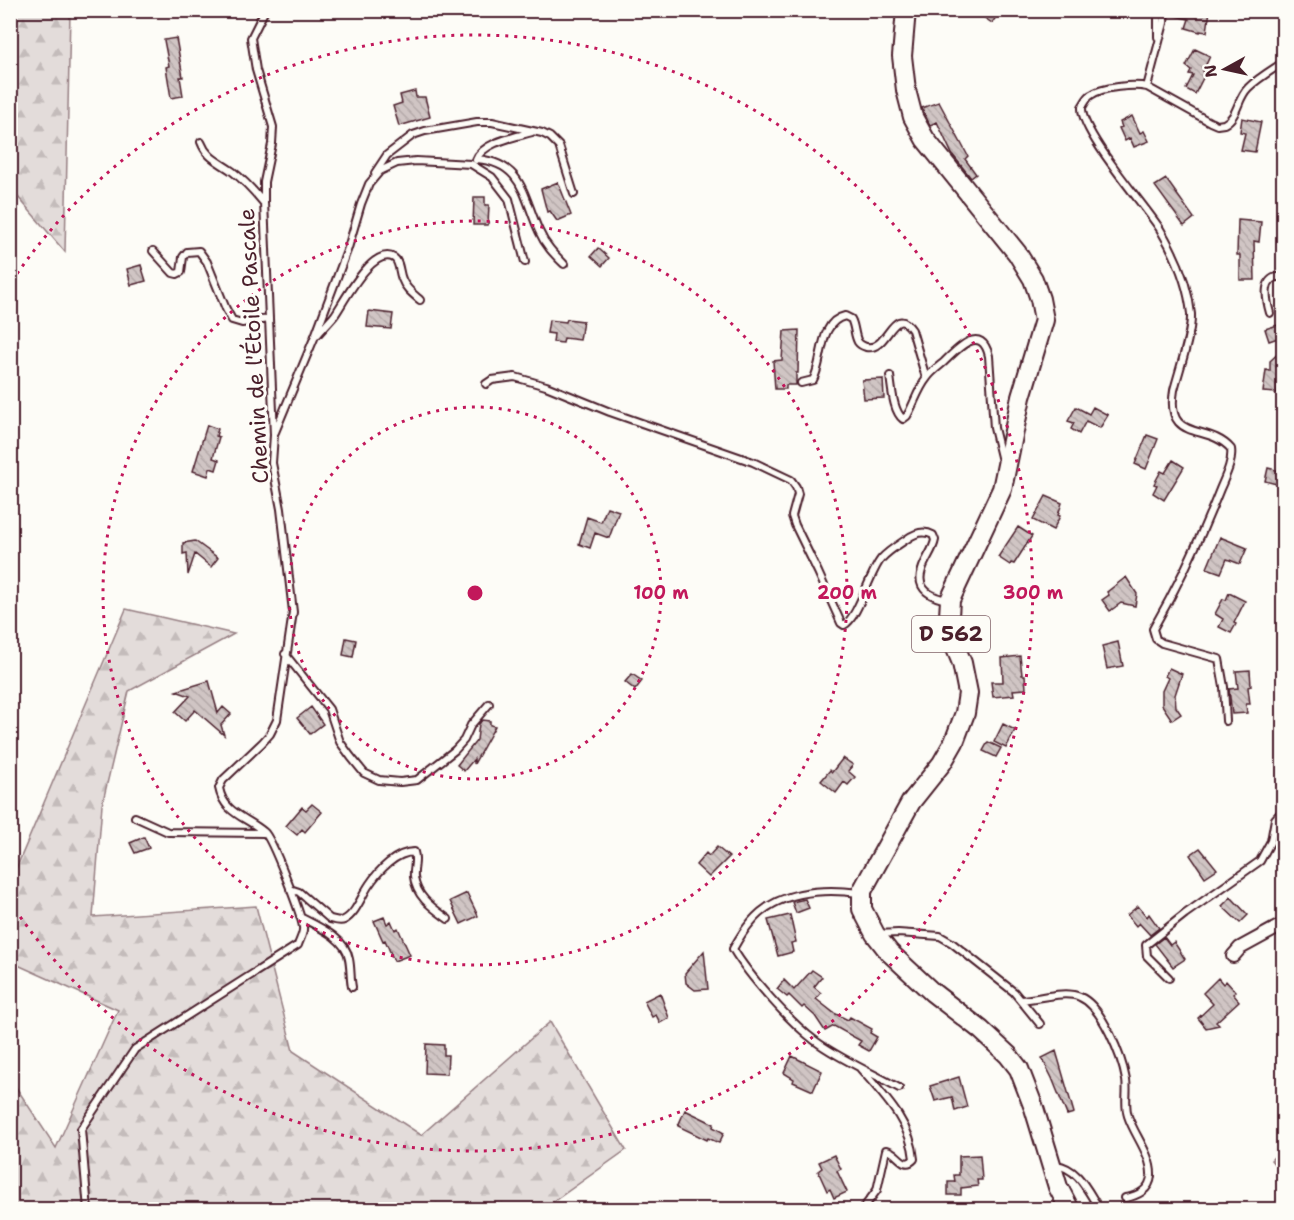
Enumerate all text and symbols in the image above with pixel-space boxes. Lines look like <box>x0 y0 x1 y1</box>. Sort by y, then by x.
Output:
north arrow <box>1195 39 1255 99</box>
text: N <box>1199 63 1222 79</box>
street label: Chemin de l'Étoile Pascale <box>232 208 275 484</box>
text: 100 m <box>633 581 689 605</box>
text: 200 m <box>817 581 878 605</box>
text: 300 m <box>1003 581 1064 605</box>
centre of rings <box>465 583 485 603</box>
road number: D 562 <box>912 616 990 652</box>

